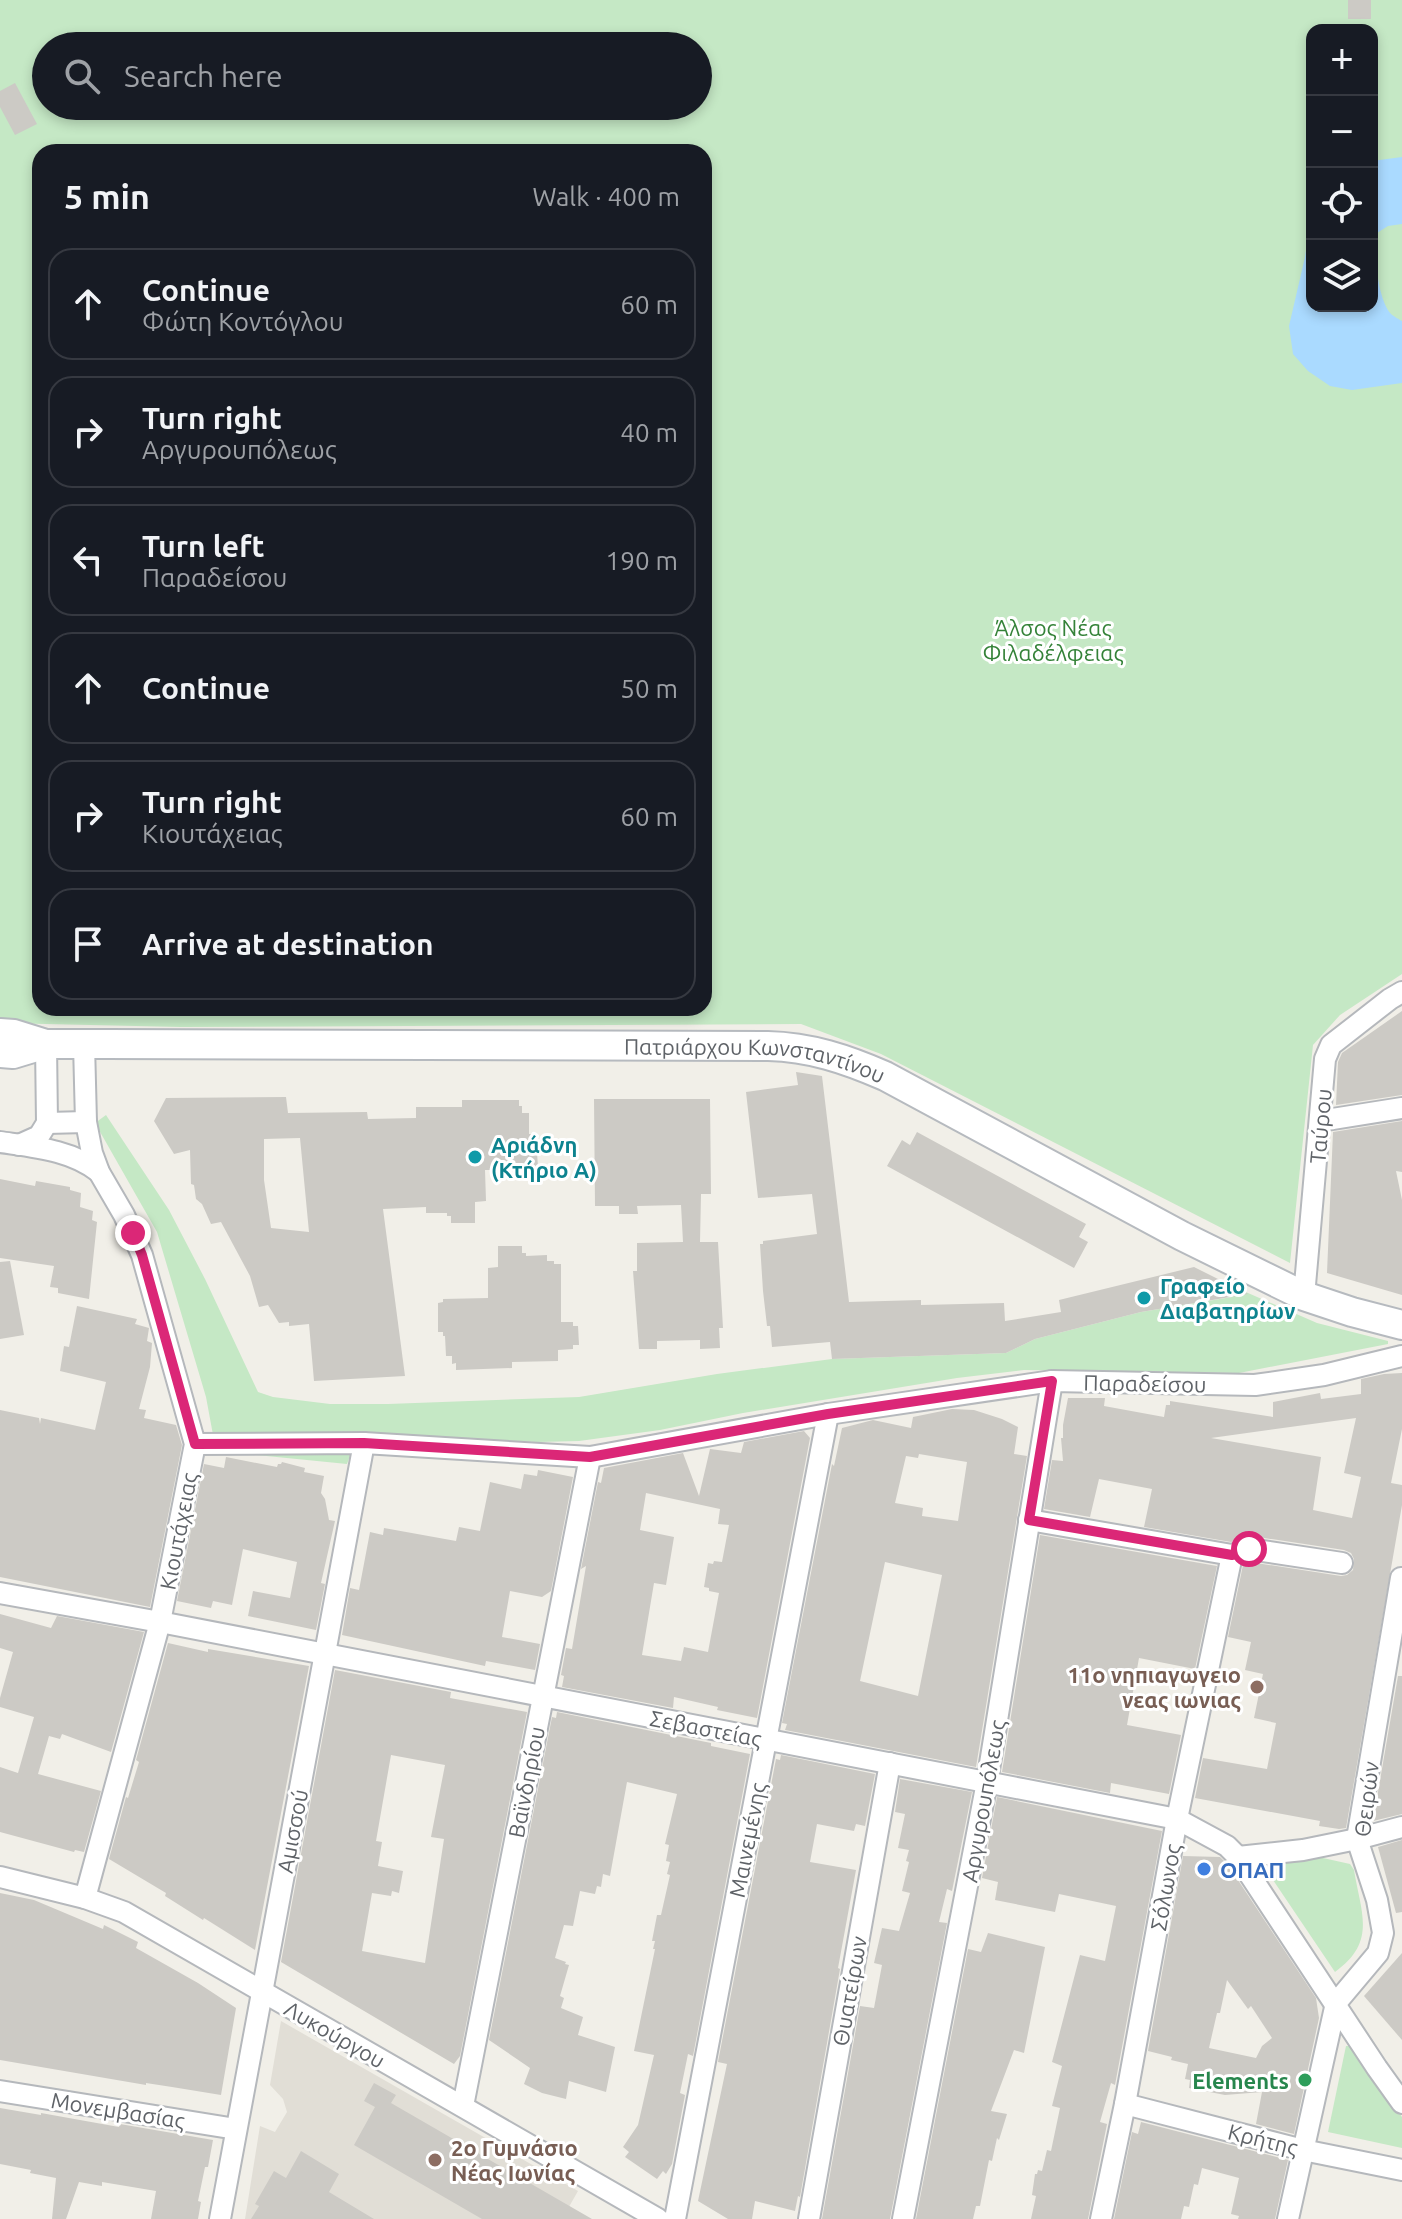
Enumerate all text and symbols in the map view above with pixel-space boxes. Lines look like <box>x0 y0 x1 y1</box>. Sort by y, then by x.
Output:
map controls <box>1306 24 1378 312</box>
button: + <box>1306 24 1378 96</box>
search box <box>32 32 712 120</box>
icon: search <box>60 54 104 98</box>
text: Search here <box>124 59 283 93</box>
button: − <box>1306 96 1378 168</box>
button: locate <box>1306 168 1378 240</box>
text: 5 min <box>64 177 150 215</box>
text: Walk · 400 m <box>532 182 680 211</box>
button: layers <box>1306 240 1378 312</box>
text: Continue <box>142 273 270 307</box>
icon: ahead <box>66 282 110 326</box>
text: 60 m <box>620 290 678 319</box>
text: Φώτη Κοντόγλου <box>142 307 343 336</box>
text: Turn right <box>142 401 282 435</box>
icon: right <box>66 410 110 454</box>
text: 40 m <box>620 418 678 447</box>
text: Αργυρουπόλεως <box>142 435 337 464</box>
text: Turn left <box>142 529 264 563</box>
icon: left <box>66 538 110 582</box>
text: 190 m <box>606 546 678 575</box>
text: Παραδείσου <box>142 563 287 592</box>
park label: Άλσος Νέας Φιλαδέλφειας <box>982 615 1124 666</box>
icon: ahead <box>66 666 110 710</box>
text: Continue <box>142 671 270 705</box>
text: 50 m <box>620 674 678 703</box>
text: Turn right <box>142 785 282 819</box>
icon: right <box>66 794 110 838</box>
text: 60 m <box>620 802 678 831</box>
text: Κιουτάχειας <box>142 819 282 848</box>
icon: arrive <box>66 922 110 966</box>
text: Arrive at destination <box>142 927 434 961</box>
street label: Πατριάρχου Κωνσταντίνου <box>624 1033 889 1087</box>
street label: Ταύρου <box>1304 1087 1336 1165</box>
place label: Αριάδνη (Κτήριο Α) <box>491 1132 597 1183</box>
marker: Αριάδνη (Κτήριο Α) <box>466 1148 484 1166</box>
route end <box>115 1215 151 1251</box>
place label: Γραφείο Διαβατηρίων <box>1160 1273 1296 1323</box>
marker: Γραφείο Διαβατηρίων <box>1135 1289 1153 1307</box>
street label: Παραδείσου <box>1083 1369 1207 1397</box>
street label: Κιουτάχειας <box>154 1470 203 1592</box>
route start <box>1231 1531 1267 1567</box>
place label: 11ο νηπιαγωγειο νεας ιωνιας <box>1067 1662 1241 1713</box>
marker: 11ο νηπιαγωγειο νεας ιωνιας <box>1248 1678 1266 1696</box>
street label: Σεβαστείας <box>648 1705 764 1752</box>
street label: Αργυρουπόλεως <box>956 1718 1011 1884</box>
street label: Βαϊνδηρίου <box>503 1724 549 1840</box>
street label: Θειρών <box>1349 1759 1383 1838</box>
street label: Μαινεμένης <box>724 1780 771 1900</box>
street label: Αμισσού <box>272 1787 312 1875</box>
street label: Σόλωνος <box>1145 1842 1186 1933</box>
place label: ΟΠΑΠ <box>1220 1857 1284 1882</box>
marker: ΟΠΑΠ <box>1195 1860 1213 1878</box>
street label: Θυατείρων <box>827 1934 871 2048</box>
street label: Λυκούργου <box>280 1995 390 2073</box>
place label: Elements <box>1192 2068 1289 2093</box>
marker: Elements <box>1296 2071 1314 2089</box>
street label: Μονεμβασίας <box>49 2087 187 2134</box>
street label: Κρήτης <box>1225 2118 1300 2161</box>
place label: 2ο Γυμνάσιο Νέας Ιωνίας <box>451 2135 578 2186</box>
marker: 2ο Γυμνάσιο Νέας Ιωνίας <box>426 2151 444 2169</box>

